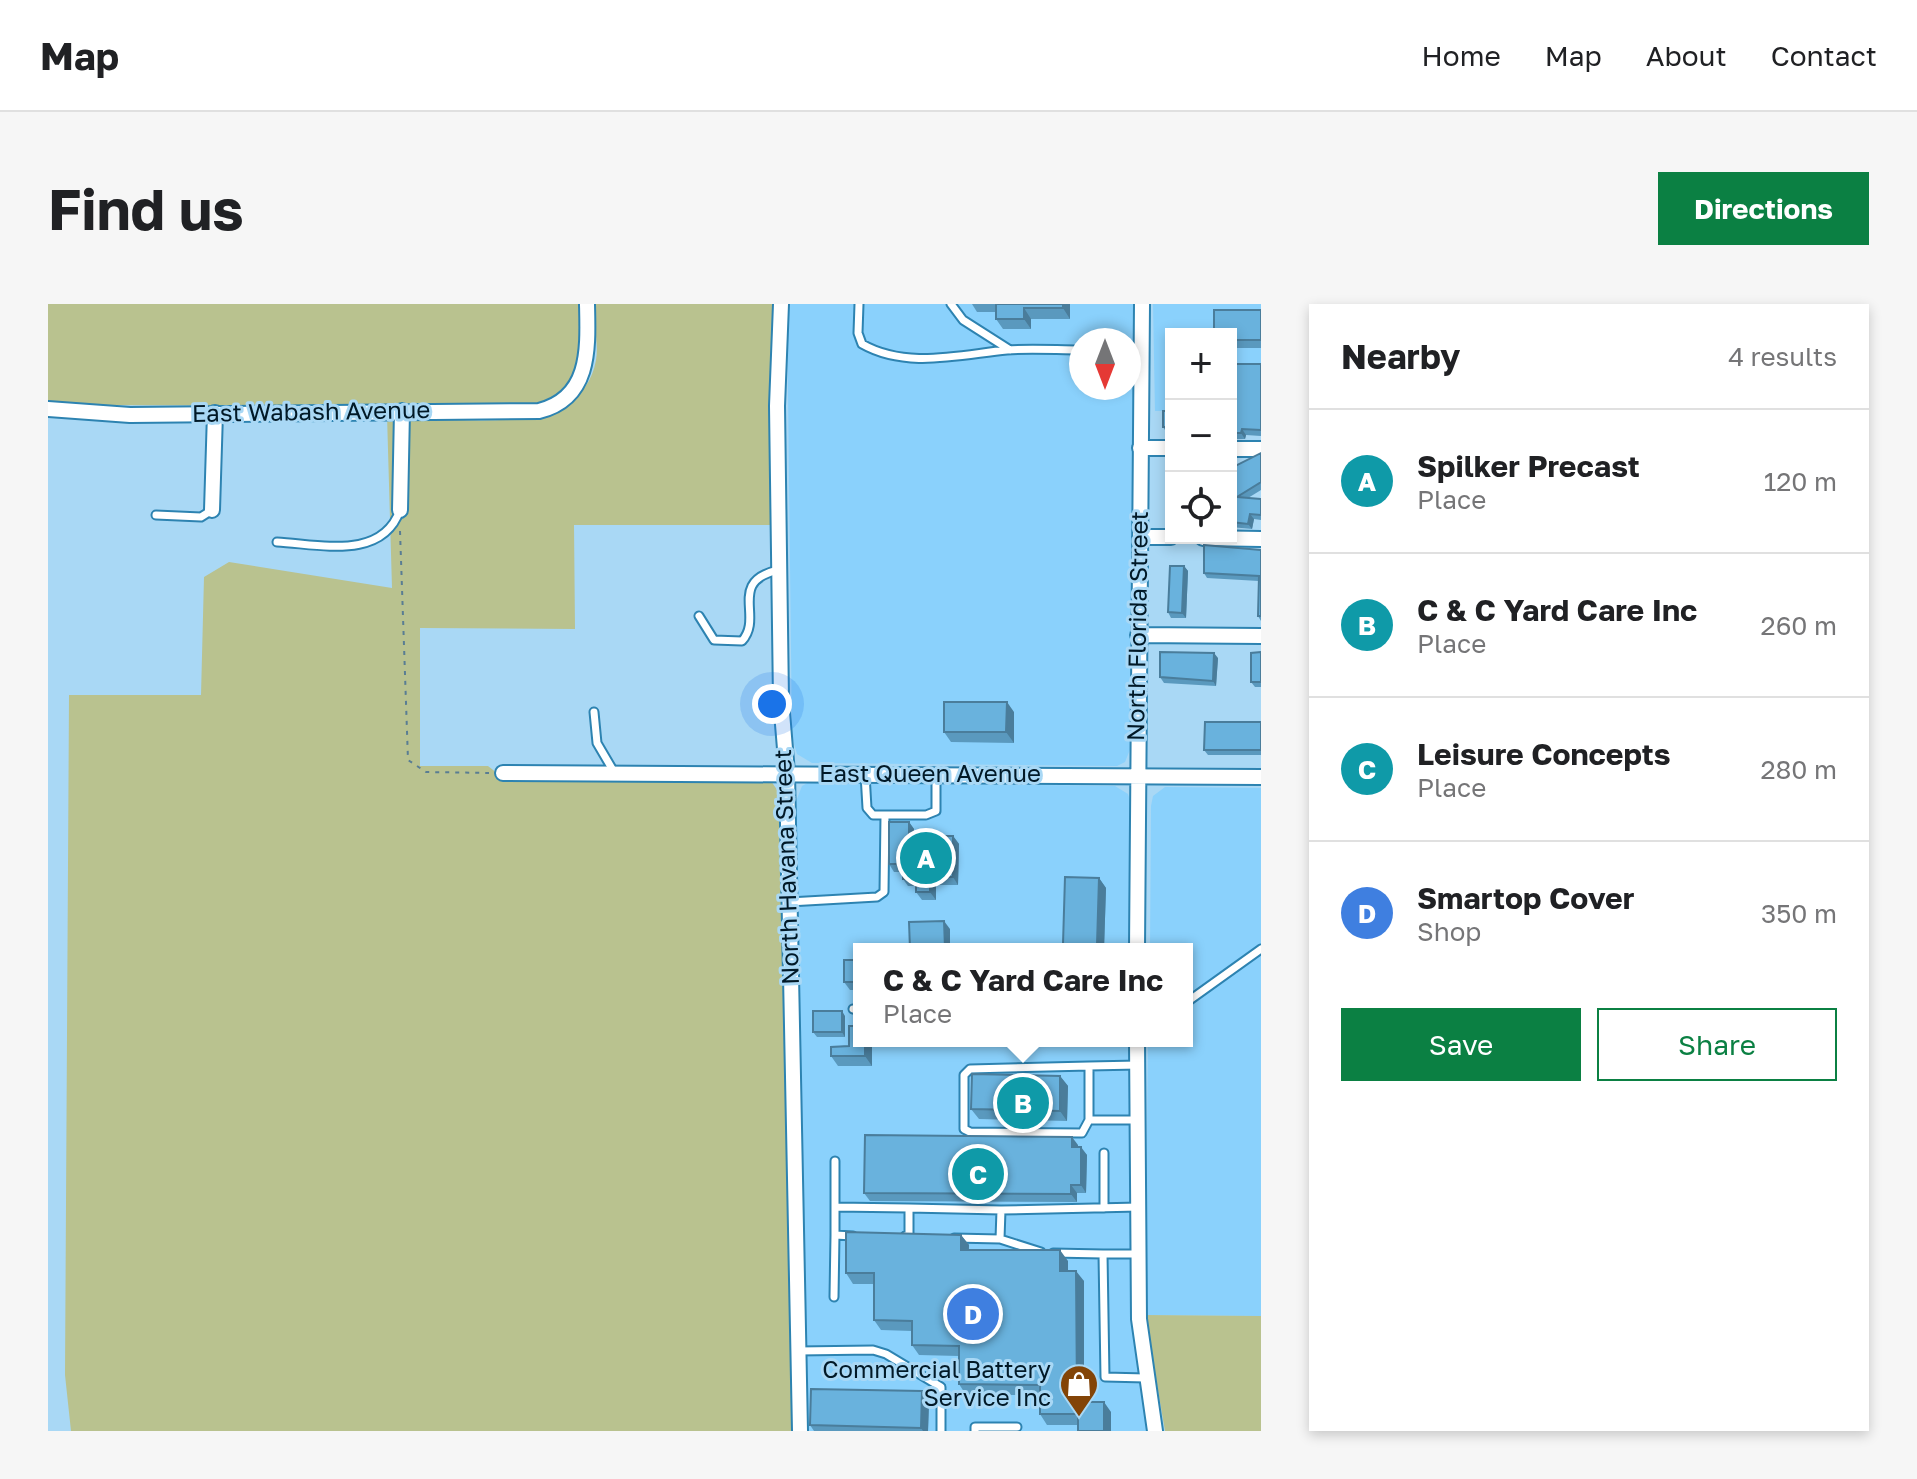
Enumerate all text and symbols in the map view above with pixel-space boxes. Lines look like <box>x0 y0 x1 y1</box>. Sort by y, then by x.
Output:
text: Map <box>40 33 119 78</box>
text: Home <box>1422 39 1501 72</box>
text: Map <box>1545 39 1602 72</box>
text: About <box>1646 39 1727 72</box>
text: Contact <box>1771 39 1877 72</box>
button: Directions <box>1658 172 1869 245</box>
text: Find us <box>48 175 244 242</box>
north arrow <box>1069 328 1141 400</box>
map controls <box>1165 328 1237 544</box>
button: + <box>1165 328 1237 400</box>
text: Nearby <box>1341 336 1461 376</box>
text: 4 results <box>1728 341 1837 372</box>
street label: East Wabash Avenue <box>192 394 430 427</box>
button: − <box>1165 400 1237 472</box>
text: Spilker Precast <box>1417 448 1640 484</box>
text: A <box>1358 466 1376 497</box>
text: 120 m <box>1764 466 1837 497</box>
button: locate <box>1165 472 1237 544</box>
text: Place <box>1417 484 1486 515</box>
street label: North Florida Street <box>1120 511 1153 741</box>
text: C & C Yard Care Inc <box>1417 592 1697 628</box>
text: B <box>1358 610 1376 641</box>
text: 260 m <box>1761 610 1837 641</box>
text: Place <box>1417 628 1486 659</box>
your location <box>752 684 792 724</box>
text: Leisure Concepts <box>1417 736 1671 772</box>
street label: North Havana Street <box>767 749 804 985</box>
text: C <box>1358 754 1376 785</box>
text: 280 m <box>1760 754 1837 785</box>
street label: East Queen Avenue <box>819 758 1041 787</box>
text: Place <box>1417 772 1486 803</box>
pin: A <box>900 828 952 888</box>
text: Smartop Cover <box>1417 880 1635 916</box>
text: D <box>1358 898 1376 929</box>
text: 350 m <box>1761 898 1837 929</box>
text: Shop <box>1417 916 1481 947</box>
popup <box>853 943 1193 1047</box>
text: C & C Yard Care Inc <box>883 962 1163 998</box>
text: Place <box>883 998 952 1029</box>
button: Save <box>1341 1008 1581 1081</box>
button: Share <box>1597 1008 1837 1081</box>
pin: B <box>997 1073 1049 1133</box>
pin: C <box>952 1144 1004 1204</box>
pin: D <box>947 1284 999 1344</box>
place label: Commercial Battery Service Inc <box>822 1354 1051 1411</box>
shop icon: Commercial Battery Service Inc <box>1058 1363 1100 1418</box>

